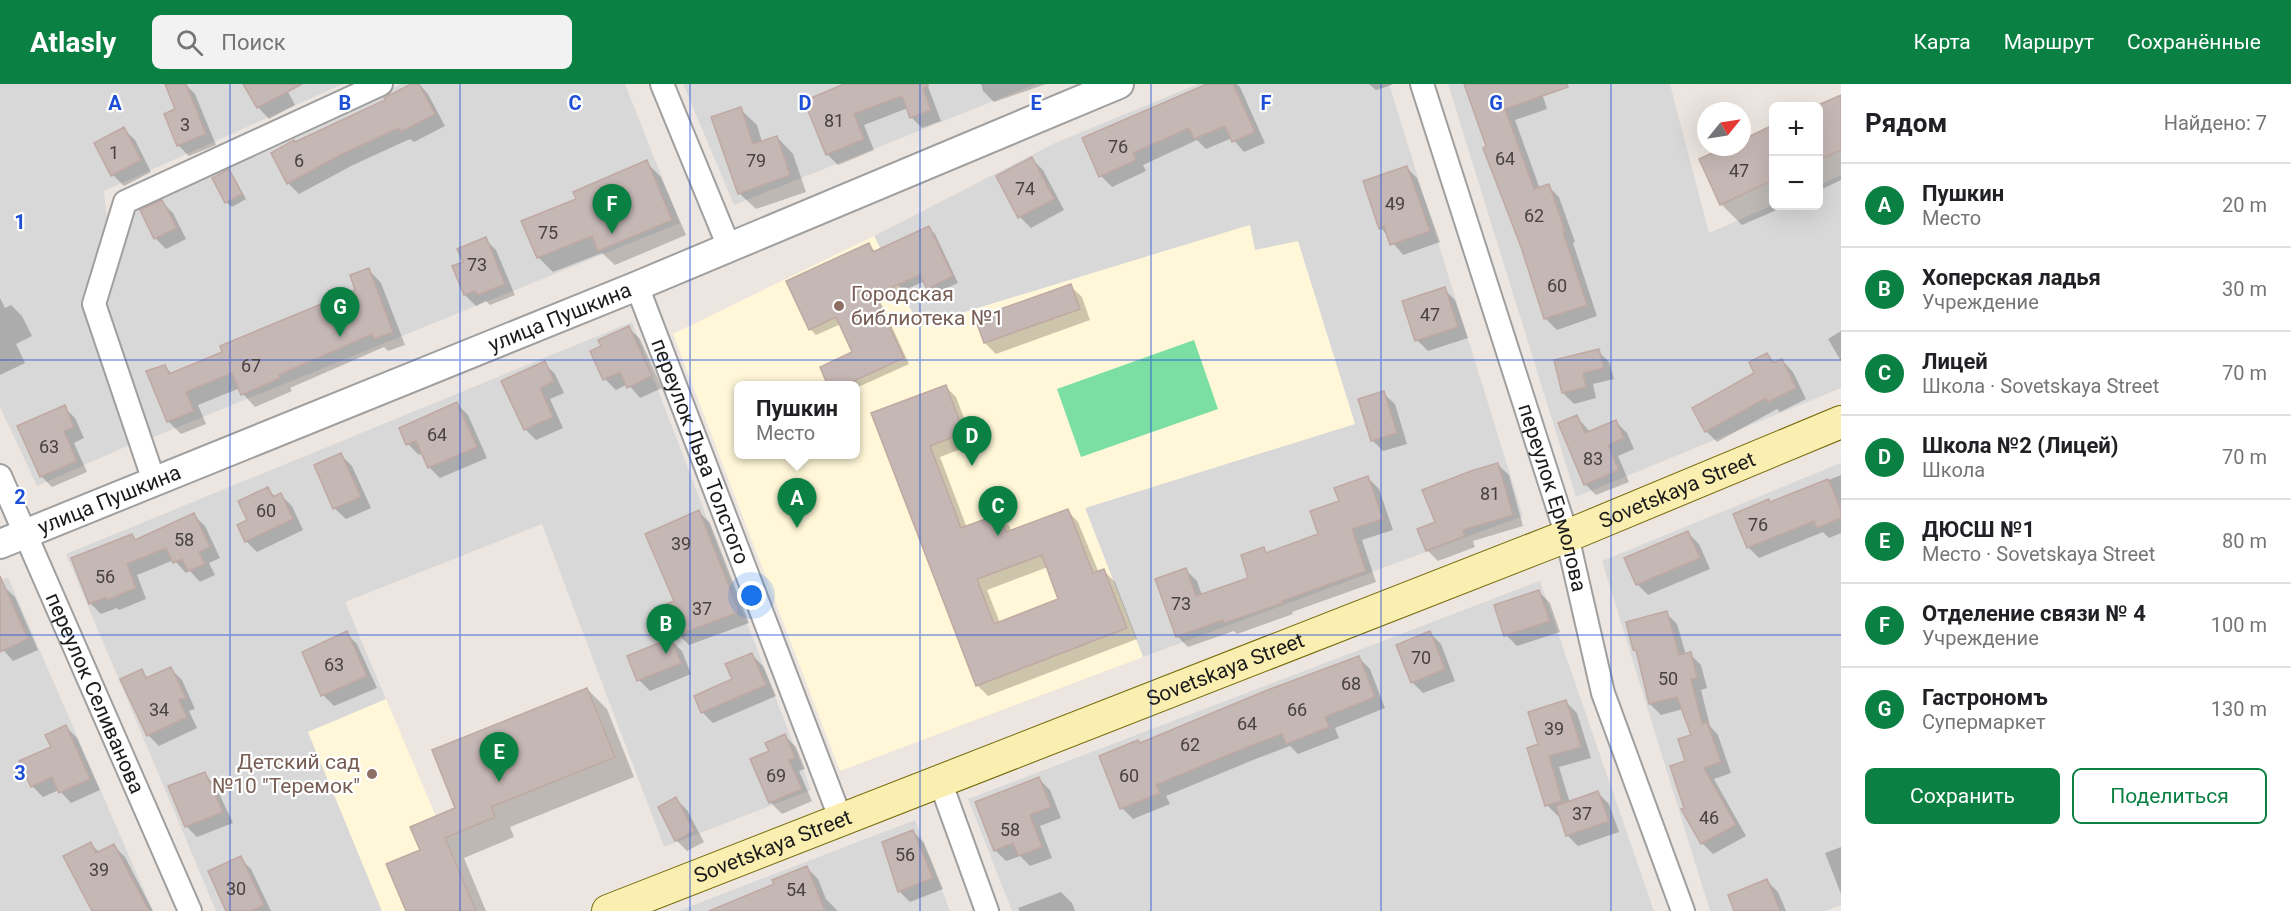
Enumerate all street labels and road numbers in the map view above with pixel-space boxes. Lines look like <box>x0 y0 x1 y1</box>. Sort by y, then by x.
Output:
street label: улица Пушкина <box>485 278 635 357</box>
street label: переулок Льва Толстого <box>646 335 754 568</box>
street label: переулок Ермолова <box>1513 401 1591 594</box>
street label: Sovetskaya Street <box>1595 447 1759 533</box>
street label: улица Пушкина <box>34 460 184 539</box>
street label: переулок Селиванова <box>41 589 149 797</box>
street label: Sovetskaya Street <box>1143 628 1308 711</box>
street label: Sovetskaya Street <box>691 805 855 888</box>

